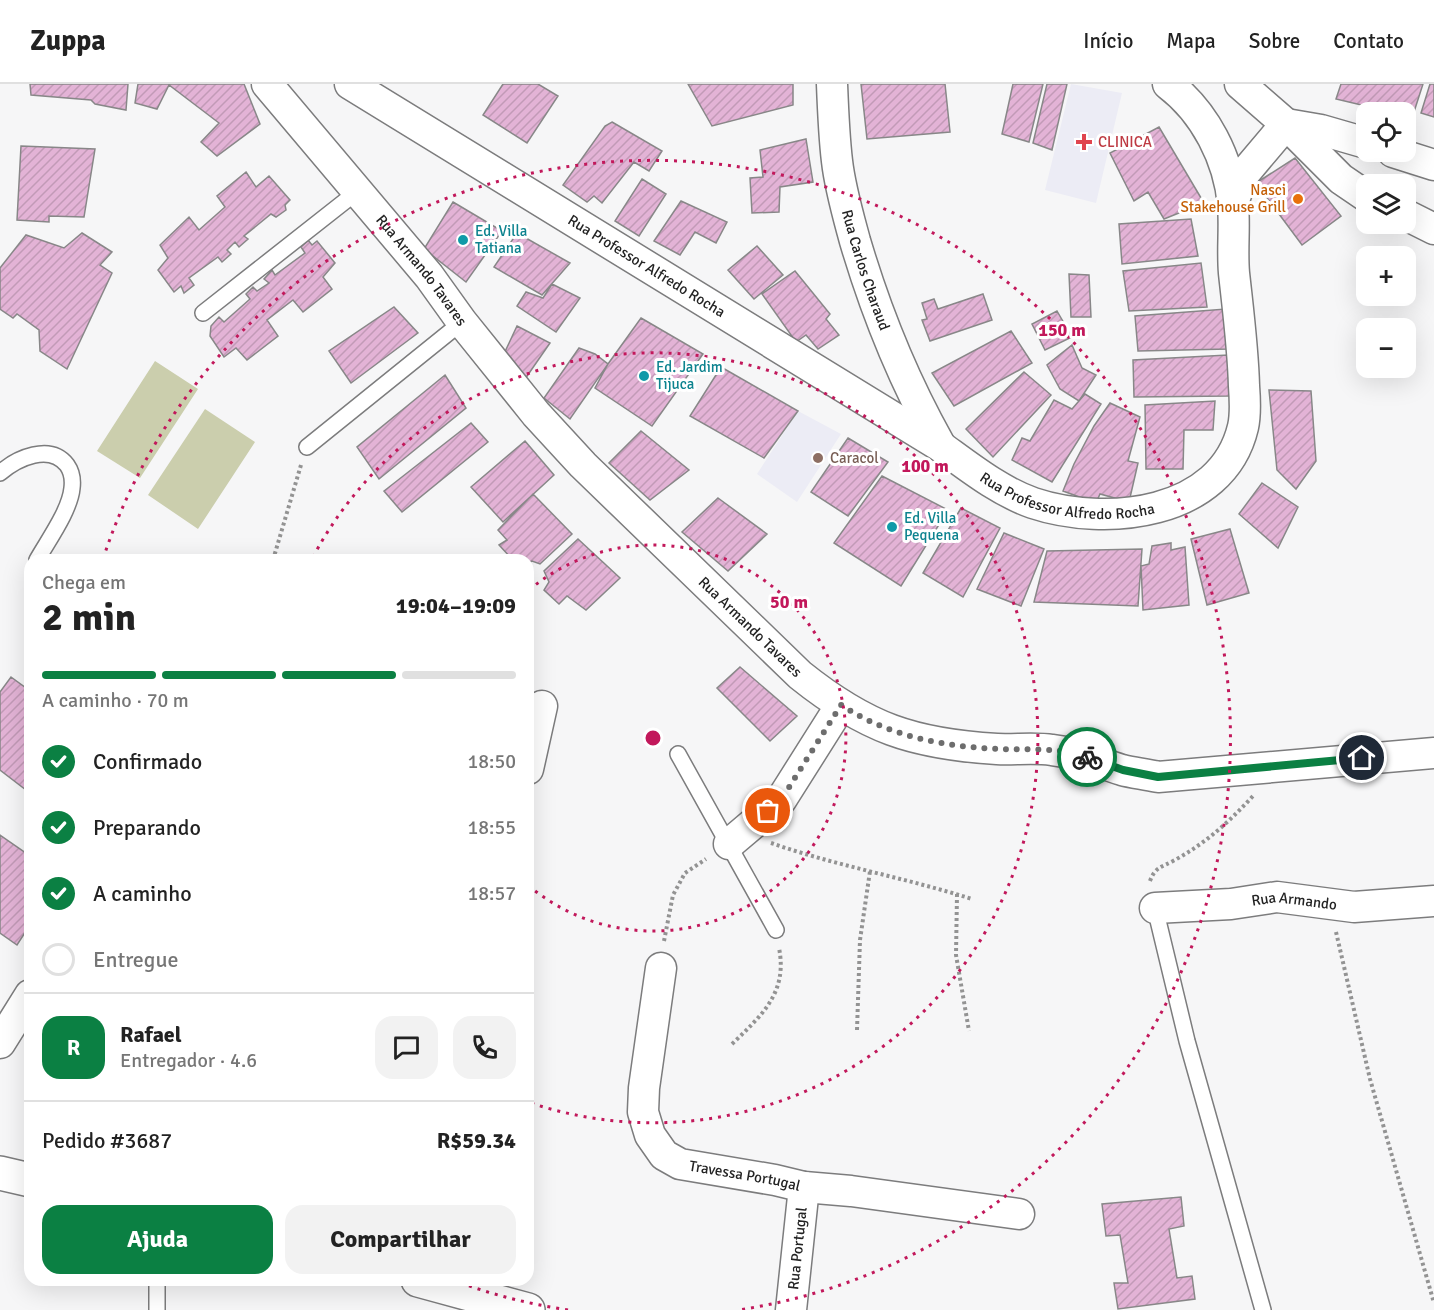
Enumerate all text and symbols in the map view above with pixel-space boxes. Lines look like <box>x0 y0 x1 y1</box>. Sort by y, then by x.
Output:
text: Zuppa <box>30 24 106 58</box>
text: Início <box>1083 28 1133 54</box>
text: Mapa <box>1166 28 1216 54</box>
text: Sobre <box>1249 28 1300 54</box>
text: Contato <box>1333 28 1404 54</box>
map controls <box>1356 102 1416 378</box>
button: locate <box>1356 102 1416 162</box>
marker: CLINICA <box>1075 133 1093 151</box>
place label: CLINICA <box>1098 133 1152 151</box>
button: layers <box>1356 174 1416 234</box>
place label: Nasci Stakehouse Grill <box>1180 181 1286 216</box>
marker: Nasci Stakehouse Grill <box>1291 192 1305 206</box>
street label: Rua Carlos Charaud <box>838 208 894 333</box>
street label: Rua Armando Tavares <box>372 211 471 330</box>
street label: Rua Professor Alfredo Rocha <box>565 211 729 321</box>
place label: Ed. Villa Tatiana <box>475 222 527 257</box>
marker: Ed. Villa Tatiana <box>456 233 470 247</box>
button: + <box>1356 246 1416 306</box>
button: − <box>1356 318 1416 378</box>
text: 150 m <box>1038 319 1086 341</box>
place label: Ed. Jardim Tijuca <box>656 358 723 393</box>
marker: Ed. Jardim Tijuca <box>637 369 651 383</box>
place label: Caracol <box>830 449 879 467</box>
marker: Caracol <box>811 451 825 465</box>
text: 100 m <box>901 455 949 477</box>
street label: Rua Professor Alfredo Rocha <box>977 468 1156 523</box>
place label: Ed. Villa Pequena <box>904 509 959 544</box>
marker: Ed. Villa Pequena <box>885 520 899 534</box>
text: Chega em <box>42 570 126 595</box>
street label: Rua Armando Tavares <box>695 573 806 681</box>
text: 50 m <box>770 591 808 613</box>
text: 19:04–19:09 <box>396 592 516 619</box>
text: 2 min <box>42 593 136 641</box>
text: A caminho · 70 m <box>42 688 189 713</box>
courier <box>1057 727 1117 787</box>
centre of rings <box>643 728 663 748</box>
pin <box>1336 732 1387 783</box>
icon: bike <box>1071 741 1104 774</box>
icon: home <box>1345 741 1378 774</box>
icon: check <box>42 745 75 778</box>
text: Confirmado <box>93 748 202 775</box>
text: 18:50 <box>467 749 516 774</box>
pin <box>742 785 793 836</box>
icon: bag <box>751 794 784 827</box>
icon: check <box>42 811 75 844</box>
text: Preparando <box>93 814 201 841</box>
text: 18:55 <box>467 815 516 840</box>
icon: check <box>42 877 75 910</box>
text: A caminho <box>93 880 192 907</box>
text: 18:57 <box>467 881 516 906</box>
street label: Rua Armando <box>1250 888 1338 914</box>
text: Entregue <box>93 946 178 973</box>
button: chat <box>375 1016 438 1079</box>
button: phone <box>453 1016 516 1079</box>
text: Rafael <box>120 1021 182 1048</box>
text: R <box>67 1034 80 1061</box>
text: Entregador · 4.6 <box>120 1048 257 1073</box>
text: Pedido #3687 <box>42 1127 172 1154</box>
text: R$59.34 <box>437 1127 516 1154</box>
street label: Travessa Portugal <box>688 1157 802 1195</box>
button: Ajuda <box>42 1205 273 1274</box>
button: Compartilhar <box>285 1205 516 1274</box>
street label: Rua Portugal <box>784 1206 811 1291</box>

